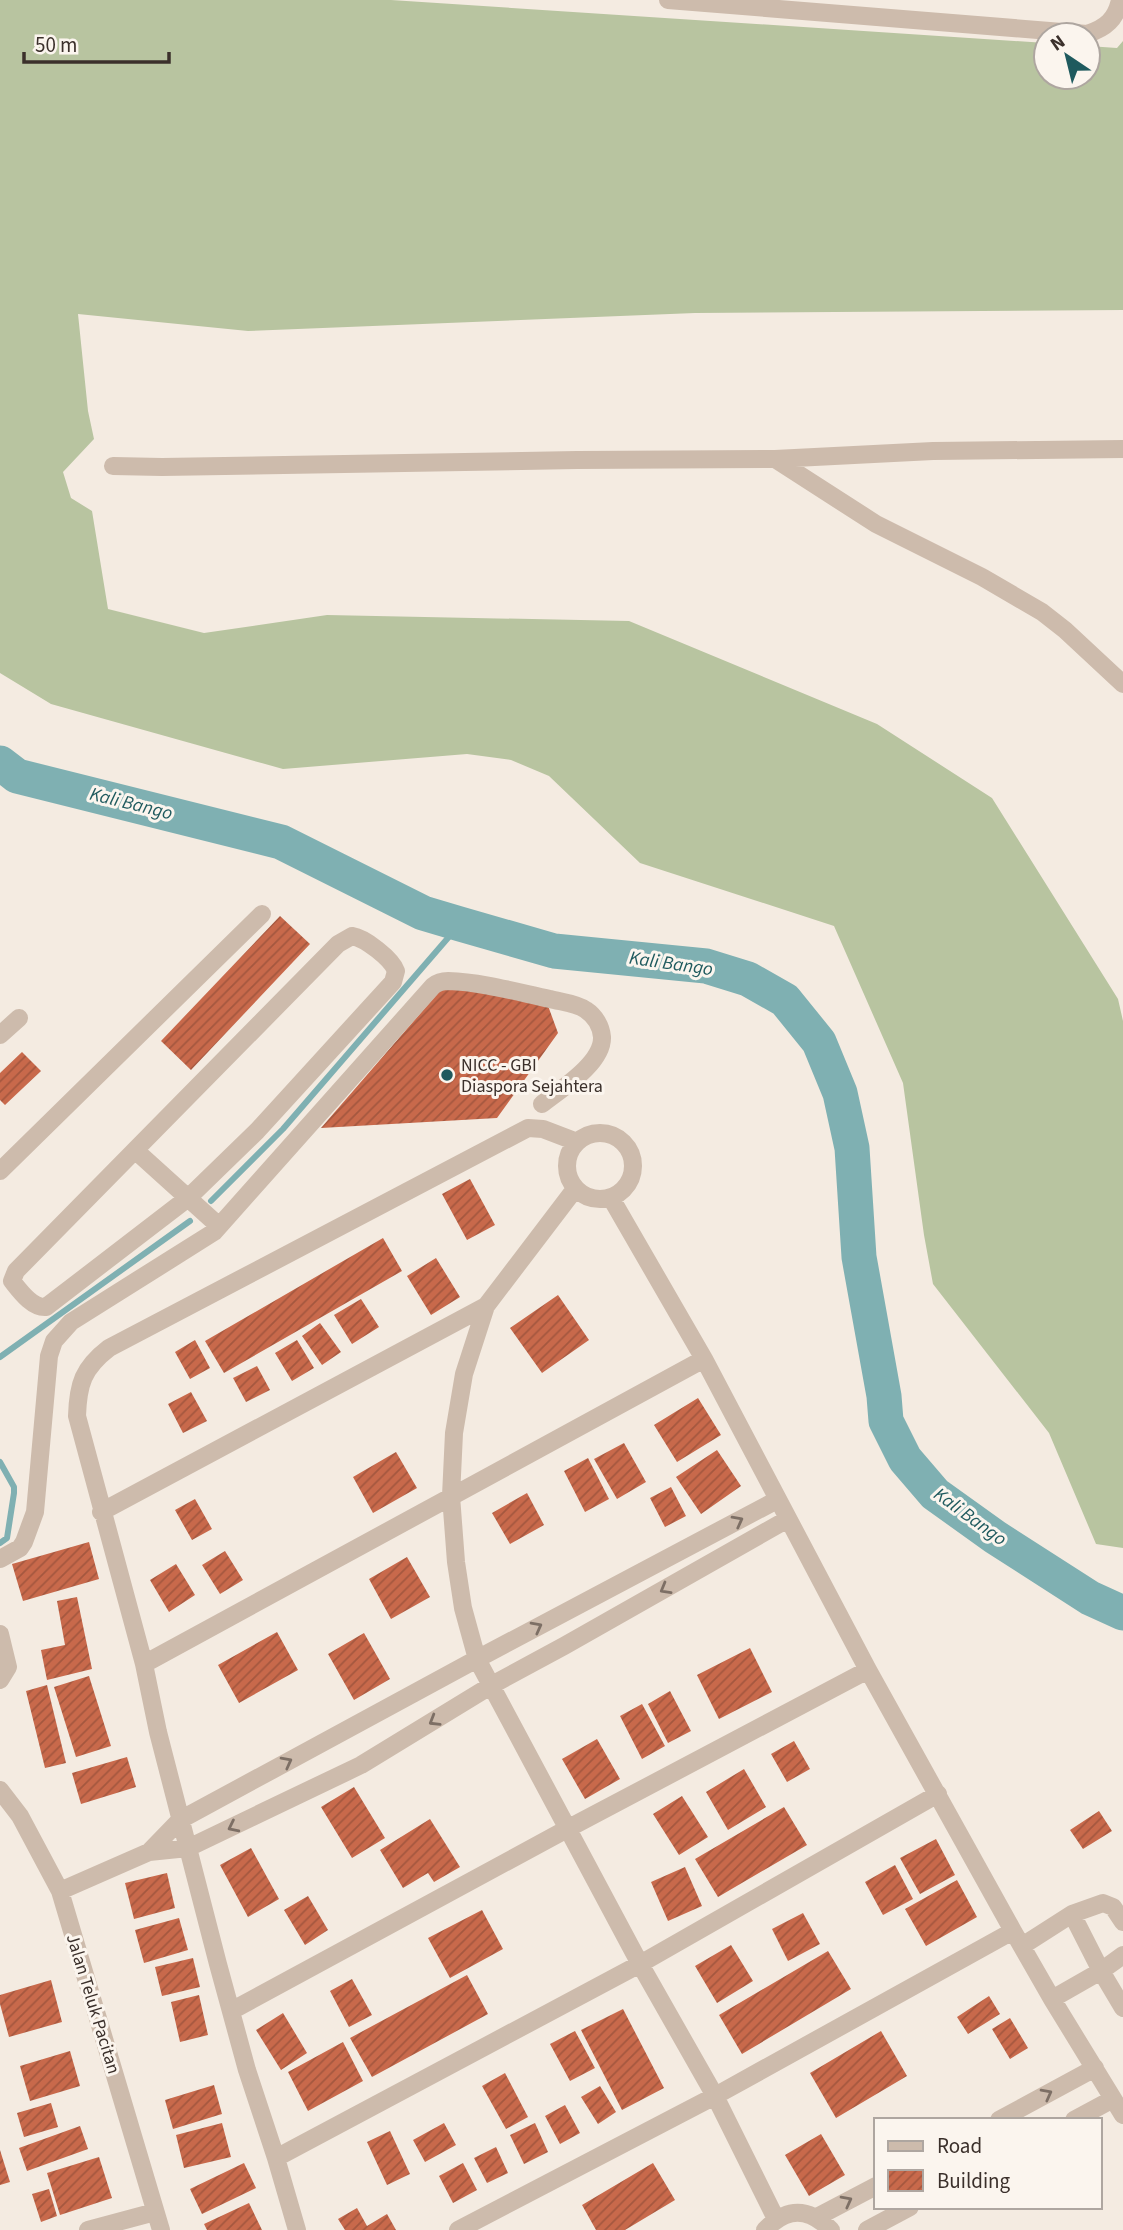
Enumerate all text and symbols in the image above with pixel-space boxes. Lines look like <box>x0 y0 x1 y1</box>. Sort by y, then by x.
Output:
scale bar <box>24 21 170 65</box>
north arrow <box>1032 21 1102 91</box>
text: N <box>1045 29 1071 58</box>
text: 50 m <box>35 30 77 60</box>
water label: Kali Bango <box>87 781 175 827</box>
water label: Kali Bango <box>627 945 715 983</box>
place label: NICC - GBI Diaspora Sejahtera <box>461 1053 603 1099</box>
marker: NICC - GBI Diaspora Sejahtera <box>439 1067 455 1083</box>
water label: Kali Bango <box>928 1481 1012 1553</box>
one-way arrow <box>731 1515 744 1529</box>
one-way arrow <box>659 1581 672 1594</box>
one-way arrow <box>530 1622 543 1635</box>
one-way arrow <box>428 1712 441 1725</box>
one-way arrow <box>280 1757 292 1770</box>
one-way arrow <box>227 1818 240 1832</box>
street label: Jalan Teluk Pacitan <box>60 1931 126 2077</box>
one-way arrow <box>1040 2089 1052 2102</box>
legend <box>874 2118 1102 2209</box>
text: Road <box>937 2131 982 2161</box>
text: Building <box>937 2166 1011 2196</box>
one-way arrow <box>839 2196 852 2210</box>

